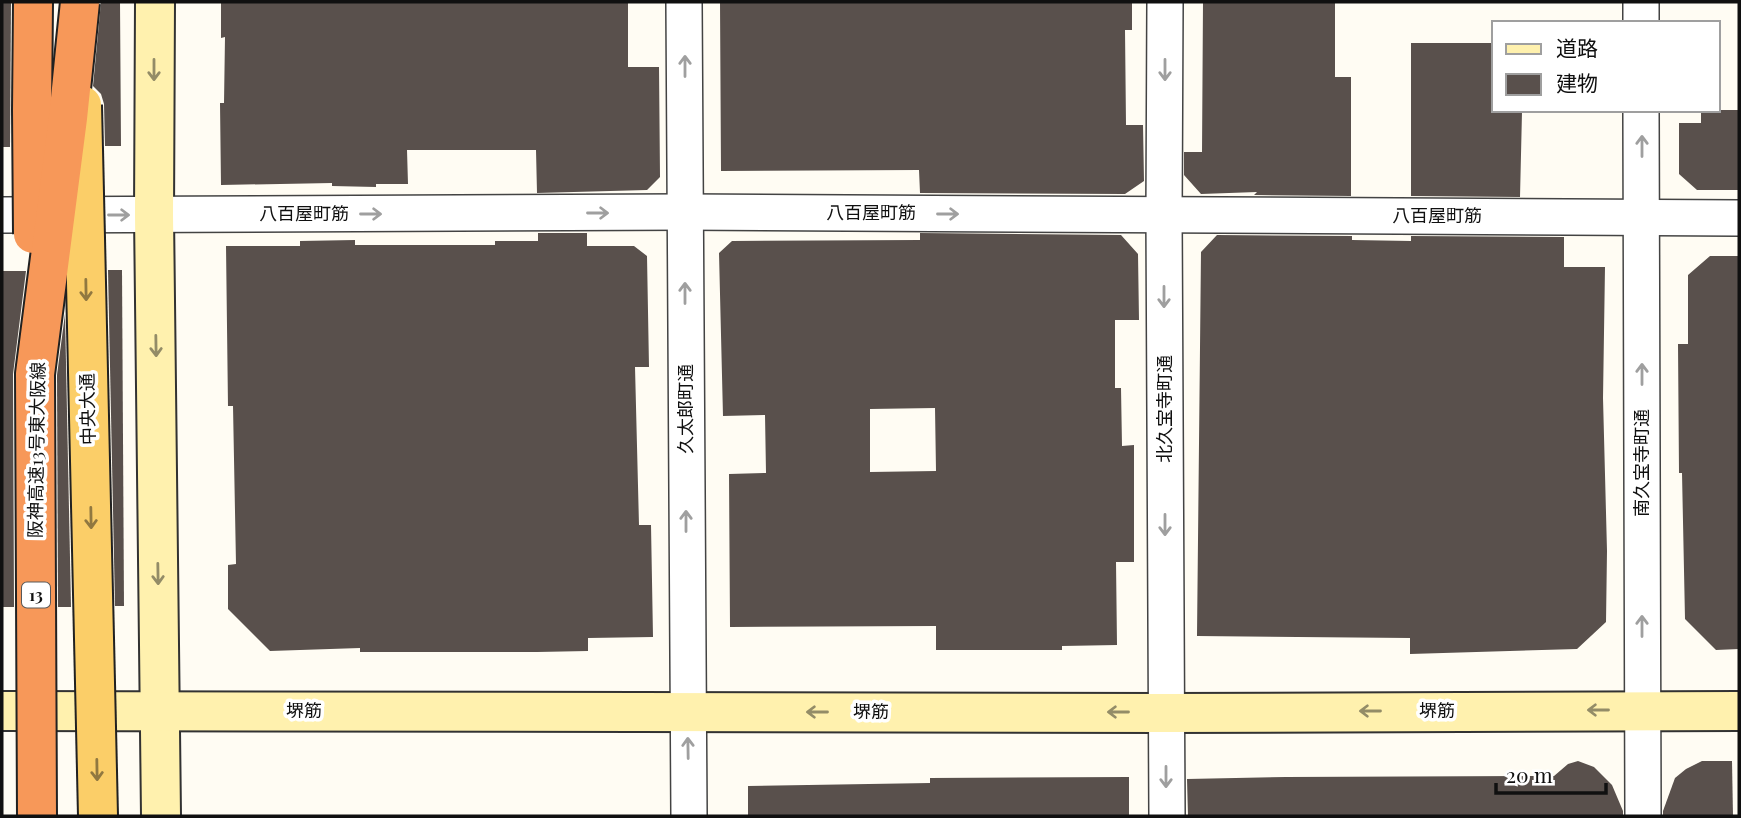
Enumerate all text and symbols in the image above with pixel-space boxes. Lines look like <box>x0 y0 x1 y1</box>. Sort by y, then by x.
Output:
legend <box>1492 21 1720 112</box>
text: 道路 <box>1556 33 1598 61</box>
one-way arrow <box>678 54 692 77</box>
one-way arrow <box>147 58 161 81</box>
one-way arrow <box>1158 58 1172 81</box>
text: 建物 <box>1556 68 1598 96</box>
one-way arrow <box>1635 135 1648 158</box>
street label: 八百屋町筋 <box>826 200 916 224</box>
street label: 八百屋町筋 <box>259 201 349 225</box>
street label: 八百屋町筋 <box>1392 203 1482 227</box>
one-way arrow <box>587 206 610 220</box>
one-way arrow <box>359 207 382 221</box>
one-way arrow <box>937 207 960 221</box>
one-way arrow <box>107 208 130 222</box>
one-way arrow <box>79 279 92 302</box>
one-way arrow <box>678 282 692 305</box>
one-way arrow <box>1157 286 1171 309</box>
one-way arrow <box>149 335 163 358</box>
street label: 北久宝寺町通 <box>1152 355 1176 463</box>
street label: 阪神高速13号東大阪線 <box>22 362 50 538</box>
one-way arrow <box>1635 362 1649 385</box>
street label: 久太郎町通 <box>673 364 697 454</box>
street label: 中央大通 <box>74 373 100 445</box>
street label: 南久宝寺町通 <box>1629 409 1653 517</box>
one-way arrow <box>84 506 98 529</box>
one-way arrow <box>679 509 693 532</box>
one-way arrow <box>1158 513 1172 536</box>
one-way arrow <box>152 562 165 585</box>
road number: 13 <box>22 582 50 608</box>
one-way arrow <box>1636 614 1649 637</box>
street label: 堺筋 <box>286 698 322 722</box>
street label: 堺筋 <box>1419 698 1455 722</box>
street label: 堺筋 <box>853 699 889 723</box>
one-way arrow <box>1586 703 1609 717</box>
one-way arrow <box>1359 704 1382 718</box>
one-way arrow <box>806 705 829 719</box>
one-way arrow <box>1107 705 1130 719</box>
one-way arrow <box>681 737 694 760</box>
scale bar <box>1496 752 1606 796</box>
one-way arrow <box>90 758 104 781</box>
text: 20 m <box>1506 760 1553 788</box>
one-way arrow <box>1160 765 1173 788</box>

